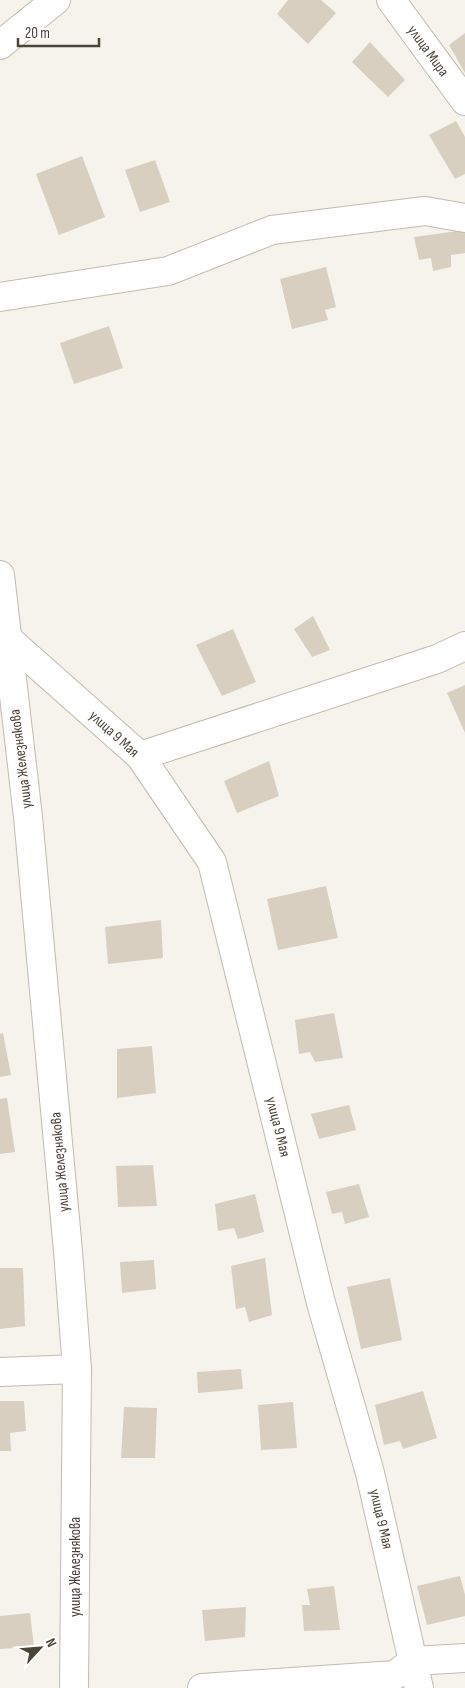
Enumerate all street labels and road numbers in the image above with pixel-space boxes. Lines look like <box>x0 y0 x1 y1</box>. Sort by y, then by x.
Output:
street label: улица Мира <box>403 22 453 81</box>
street label: улица 9 Мая <box>85 706 143 762</box>
street label: улица Железнякова <box>5 708 37 810</box>
street label: улица 9 Мая <box>261 1095 295 1159</box>
street label: улица Железнякова <box>46 1111 74 1213</box>
street label: улица 9 Мая <box>365 1487 397 1551</box>
street label: улица Железнякова <box>66 1517 85 1617</box>

